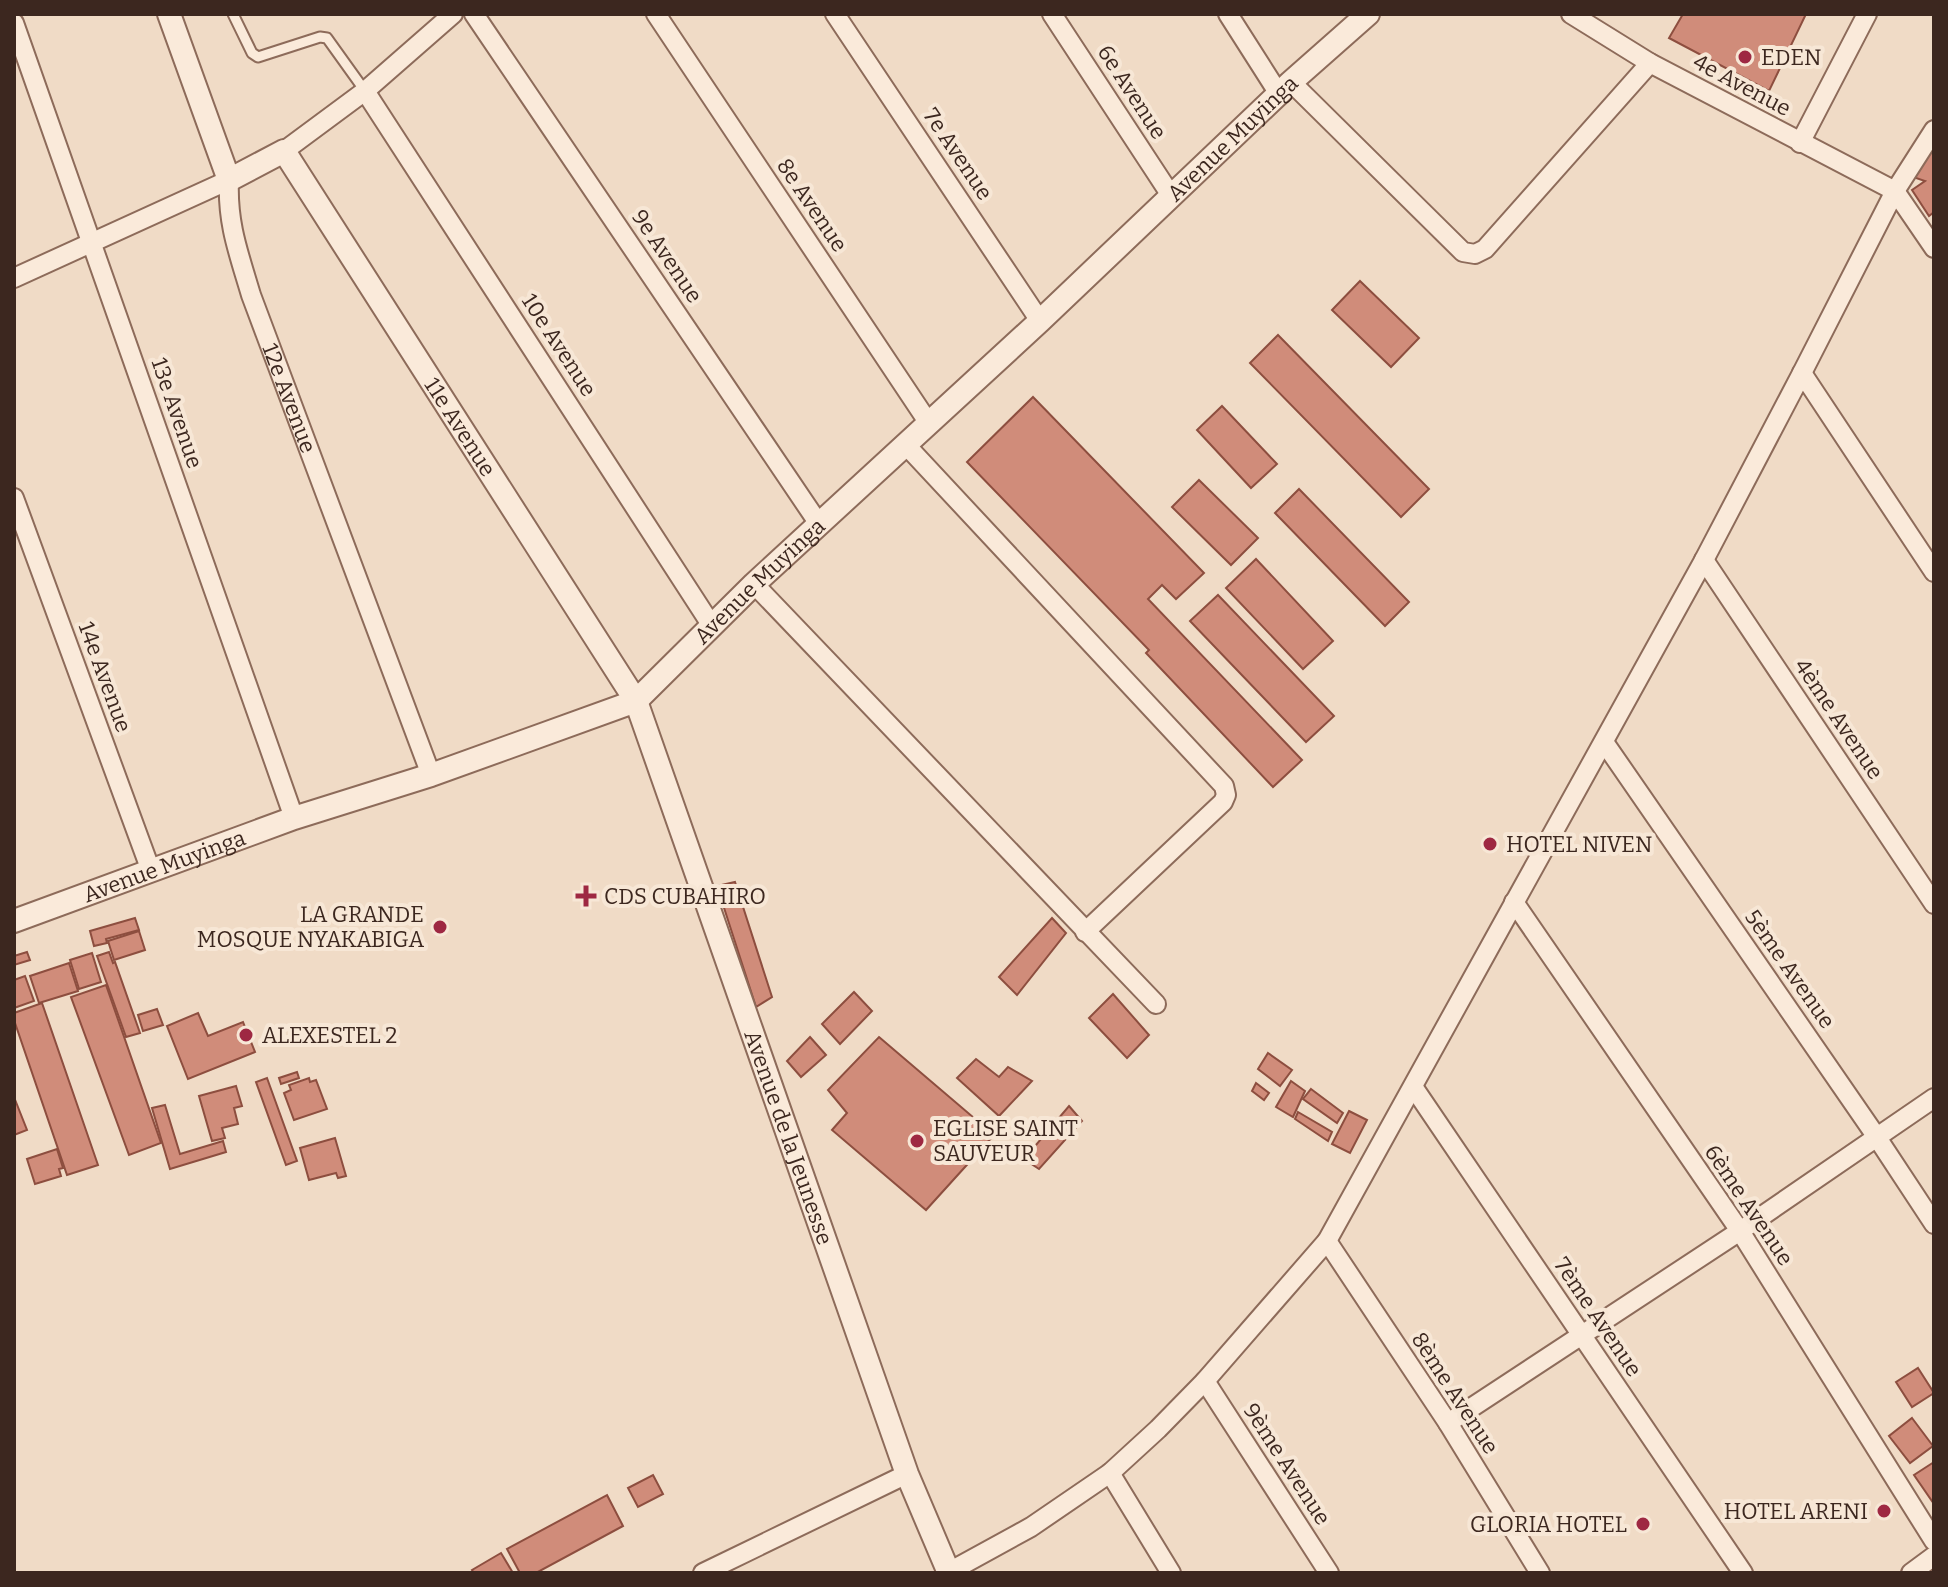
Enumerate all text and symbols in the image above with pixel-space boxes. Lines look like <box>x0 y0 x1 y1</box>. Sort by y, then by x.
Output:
street label: 6e Avenue <box>1092 40 1172 144</box>
place label: EDEN <box>1761 44 1822 71</box>
street label: 4e Avenue <box>1689 48 1795 122</box>
marker: EDEN <box>1736 48 1754 66</box>
street label: Avenue Muyinga <box>1161 69 1303 207</box>
street label: 7e Avenue <box>917 103 999 205</box>
street label: 8e Avenue <box>771 153 853 257</box>
street label: 9e Avenue <box>626 204 708 308</box>
street label: 10e Avenue <box>516 289 602 401</box>
street label: 12e Avenue <box>257 339 322 456</box>
street label: 13e Avenue <box>146 354 208 472</box>
street label: 11e Avenue <box>419 372 502 481</box>
street label: Avenue Muyinga <box>688 512 830 650</box>
street label: 14e Avenue <box>73 618 137 736</box>
street label: 4ème Avenue <box>1789 654 1889 784</box>
street label: Avenue Muyinga <box>79 824 249 908</box>
place label: HOTEL NIVEN <box>1506 831 1652 858</box>
marker: HOTEL NIVEN <box>1481 835 1499 853</box>
place label: CDS CUBAHIRO <box>604 883 766 910</box>
marker: CDS CUBAHIRO <box>575 885 597 907</box>
place label: LA GRANDE MOSQUE NYAKABIGA <box>197 901 424 953</box>
street label: 5ème Avenue <box>1739 904 1841 1034</box>
marker: LA GRANDE MOSQUE NYAKABIGA <box>431 918 449 936</box>
place label: ALEXESTEL 2 <box>262 1022 397 1049</box>
marker: ALEXESTEL 2 <box>237 1026 255 1044</box>
street label: Avenue de la Jeunesse <box>739 1026 839 1248</box>
place label: EGLISE SAINT SAUVEUR <box>933 1115 1078 1167</box>
marker: EGLISE SAINT SAUVEUR <box>908 1132 926 1150</box>
street label: 6ème Avenue <box>1699 1140 1799 1270</box>
street label: 7ème Avenue <box>1548 1252 1648 1382</box>
street label: 8ème Avenue <box>1406 1327 1504 1459</box>
street label: 9ème Avenue <box>1238 1398 1336 1530</box>
place label: HOTEL ARENI <box>1724 1498 1868 1525</box>
marker: HOTEL ARENI <box>1875 1502 1893 1520</box>
place label: GLORIA HOTEL <box>1470 1511 1627 1538</box>
marker: GLORIA HOTEL <box>1634 1515 1652 1533</box>

